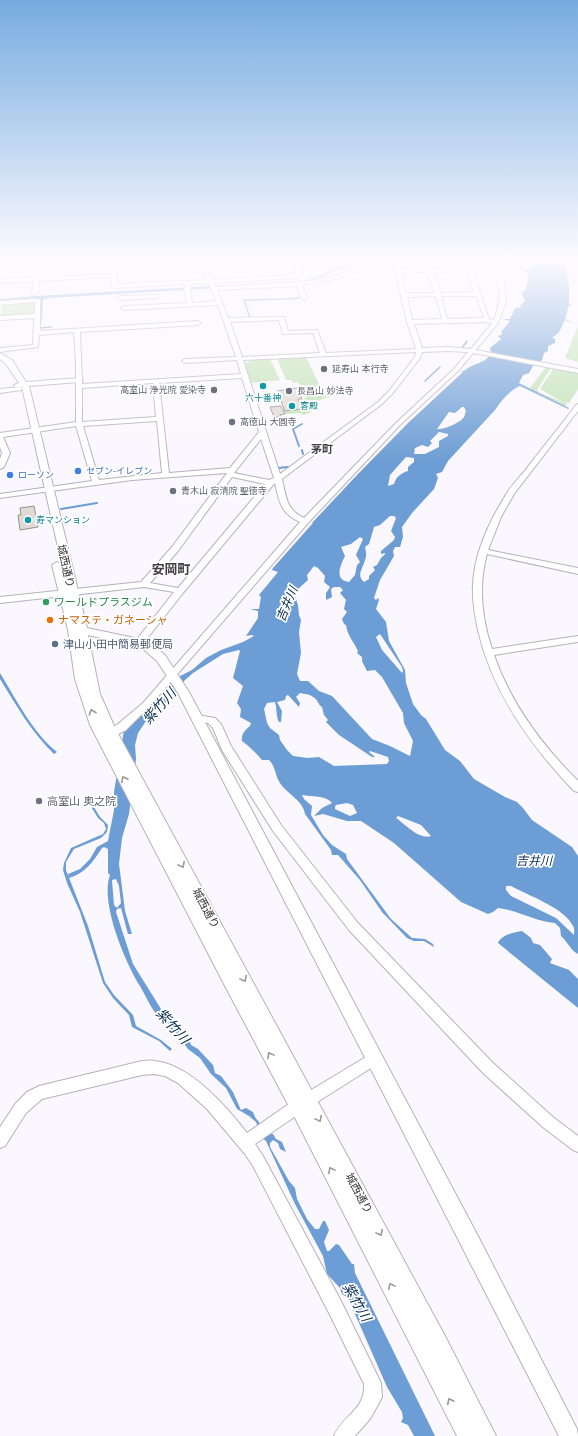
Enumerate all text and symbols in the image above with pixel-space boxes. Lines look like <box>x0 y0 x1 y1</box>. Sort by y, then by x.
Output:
place label: 延寿山 本行寺 <box>332 363 388 374</box>
marker: 延寿山 本行寺 <box>319 364 329 374</box>
marker: 六十番神 <box>258 381 268 391</box>
place label: 高室山 浄光院 愛染寺 <box>120 384 206 395</box>
marker: 高室山 浄光院 愛染寺 <box>209 385 219 395</box>
place label: 長昌山 妙法寺 <box>297 385 353 396</box>
marker: 長昌山 妙法寺 <box>284 386 294 396</box>
place label: 六十番神 <box>245 392 281 403</box>
place label: 客殿 <box>300 400 318 411</box>
marker: 客殿 <box>287 401 297 411</box>
place label: 高徳山 大圓寺 <box>240 416 296 427</box>
marker: 高徳山 大圓寺 <box>227 417 237 427</box>
district label: 茅町 <box>311 442 333 456</box>
place label: セブン-イレブン <box>86 465 152 476</box>
marker: セブン-イレブン <box>73 466 83 476</box>
place label: ローソン <box>18 469 54 480</box>
marker: ローソン <box>5 470 15 480</box>
place label: 青木山 寂清院 聖徳寺 <box>181 485 267 496</box>
marker: 青木山 寂清院 聖徳寺 <box>168 486 178 496</box>
place label: 寿マンション <box>36 514 90 525</box>
marker: 寿マンション <box>23 515 33 525</box>
street label: 城西通り <box>54 543 78 589</box>
district label: 安岡町 <box>151 561 191 578</box>
water label: 吉井川 <box>273 582 301 623</box>
place label: ワールドプラスジム <box>54 595 153 609</box>
marker: ワールドプラスジム <box>41 597 51 607</box>
place label: ナマステ・ガネーシャ <box>58 613 168 627</box>
marker: ナマステ・ガネーシャ <box>45 615 55 625</box>
place label: 津山小田中簡易郵便局 <box>63 637 173 651</box>
marker: 津山小田中簡易郵便局 <box>50 639 60 649</box>
water label: 紫竹川 <box>138 683 181 728</box>
one-way arrow <box>88 709 97 716</box>
one-way arrow <box>122 775 129 783</box>
place label: 高室山 奥之院 <box>47 794 116 808</box>
marker: 高室山 奥之院 <box>34 796 44 806</box>
water label: 吉井川 <box>516 853 554 868</box>
one-way arrow <box>178 861 185 868</box>
street label: 城西通り <box>189 885 223 931</box>
one-way arrow <box>240 975 247 982</box>
water label: 紫竹川 <box>152 1004 195 1049</box>
one-way arrow <box>267 1052 275 1060</box>
one-way arrow <box>314 1114 322 1122</box>
one-way arrow <box>328 1167 336 1174</box>
street label: 城西通り <box>342 1170 376 1216</box>
one-way arrow <box>375 1229 383 1237</box>
water label: 紫竹川 <box>339 1279 376 1326</box>
one-way arrow <box>388 1282 396 1290</box>
one-way arrow <box>448 1398 455 1405</box>

